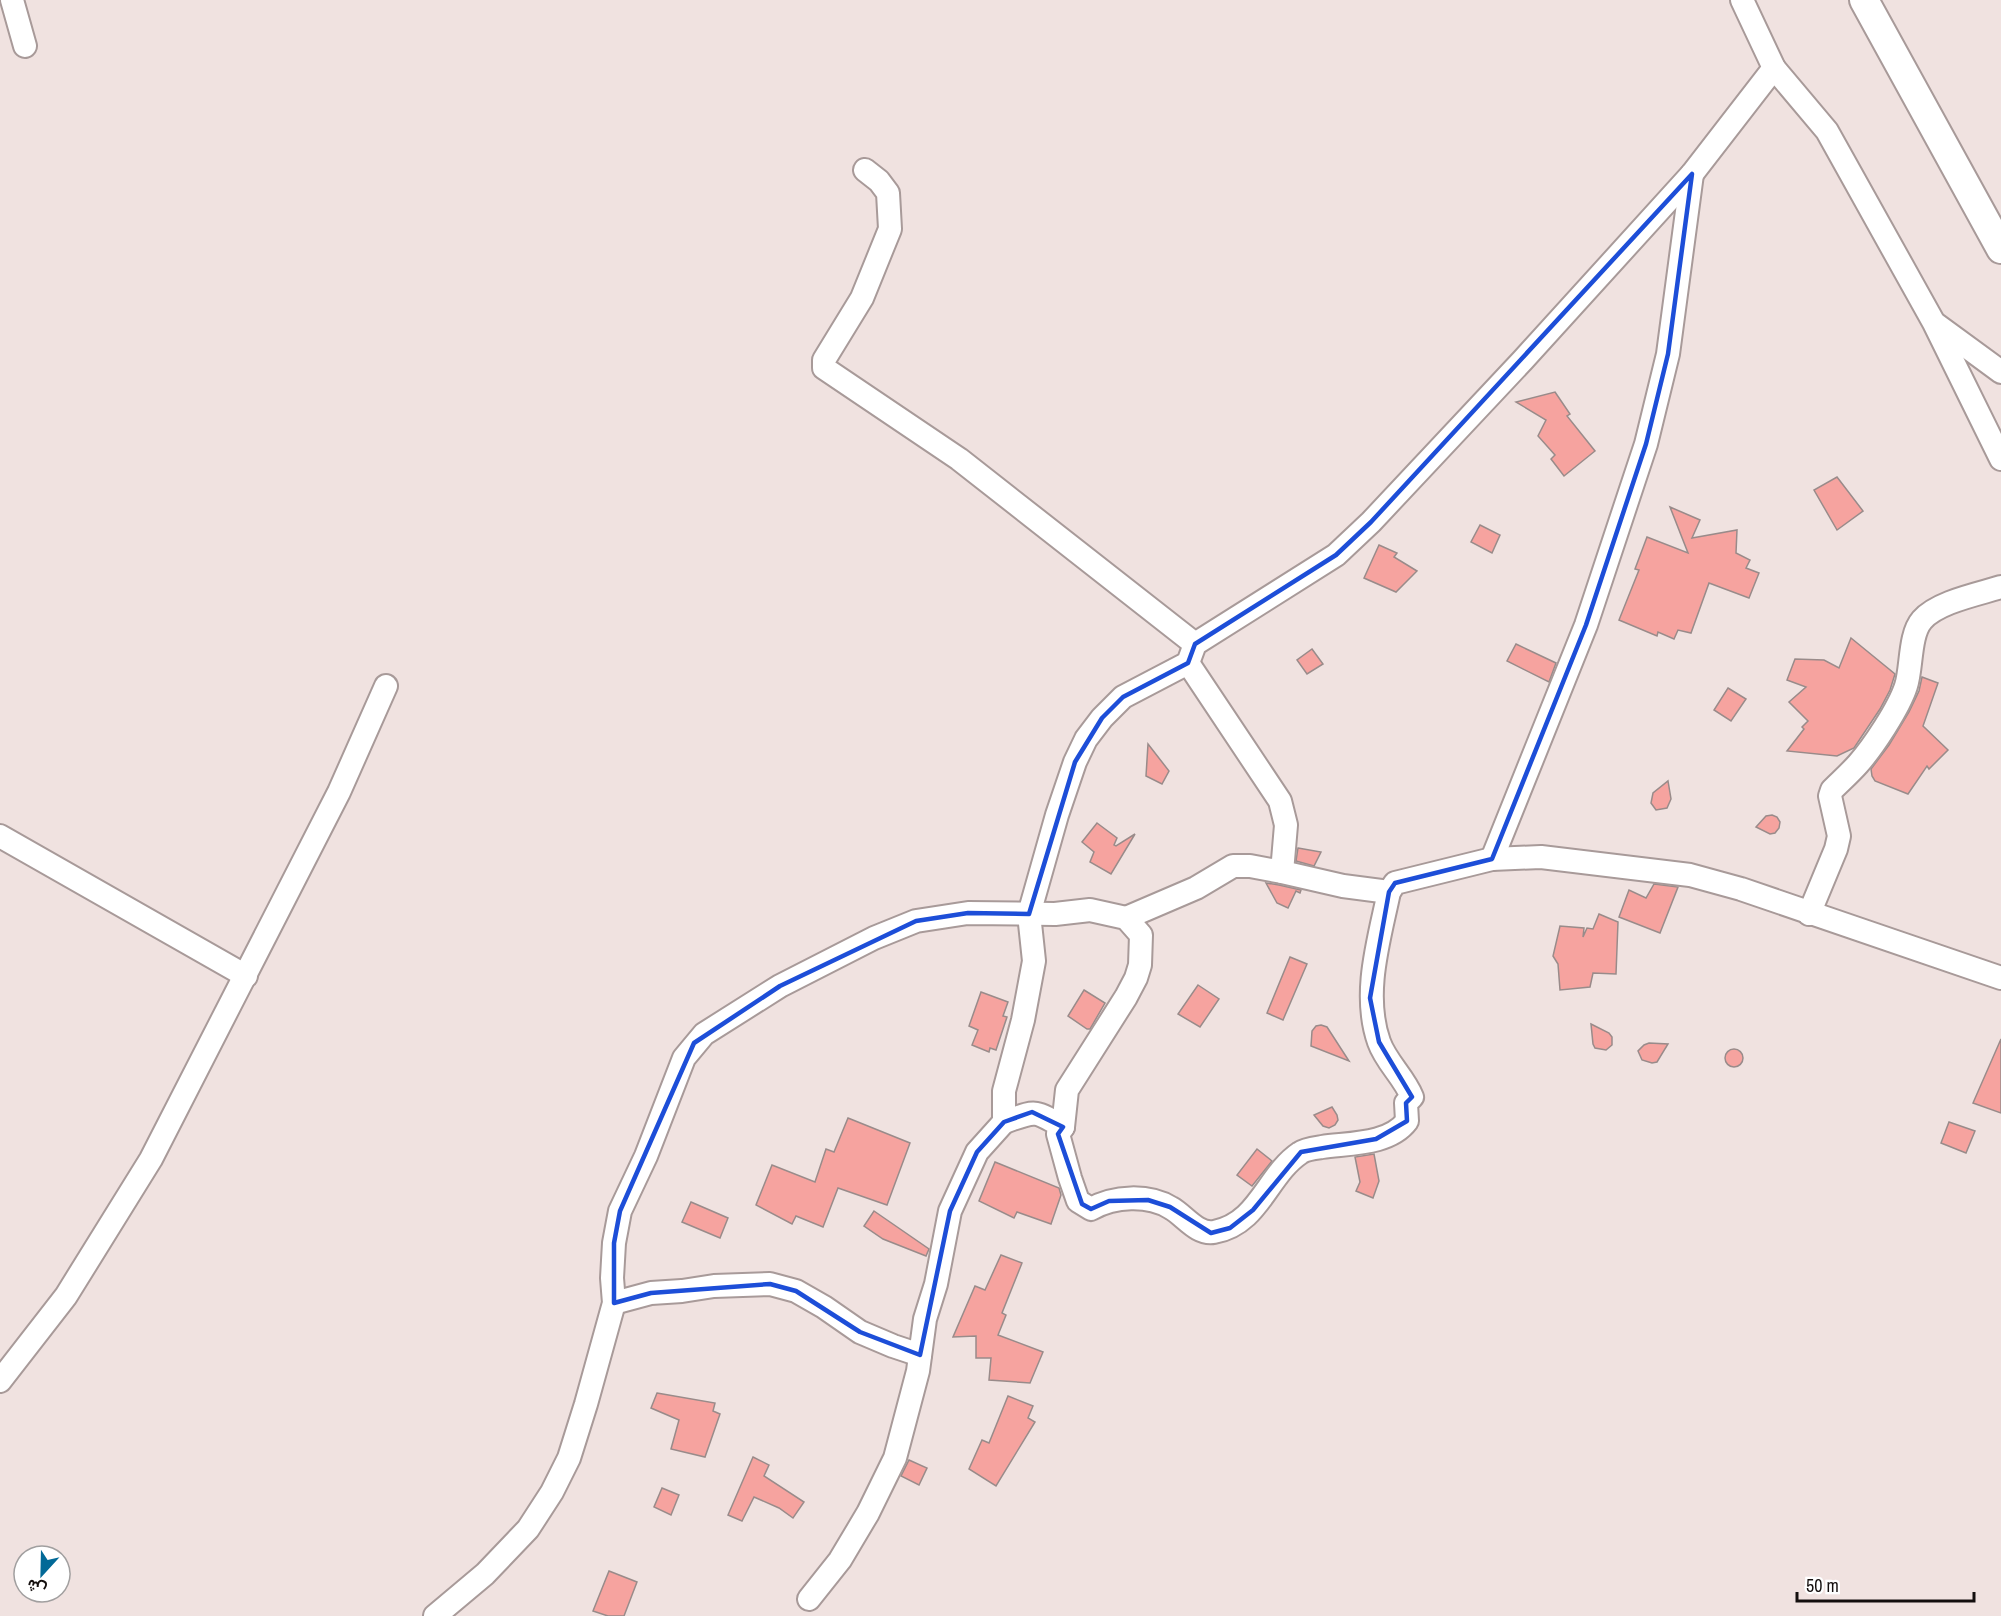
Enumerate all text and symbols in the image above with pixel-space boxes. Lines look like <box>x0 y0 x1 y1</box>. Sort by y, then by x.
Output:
north arrow <box>12 1544 72 1604</box>
scale bar <box>1797 1565 1974 1603</box>
text: 50 m <box>1806 1573 1839 1598</box>
text: ش <box>23 1574 49 1602</box>

